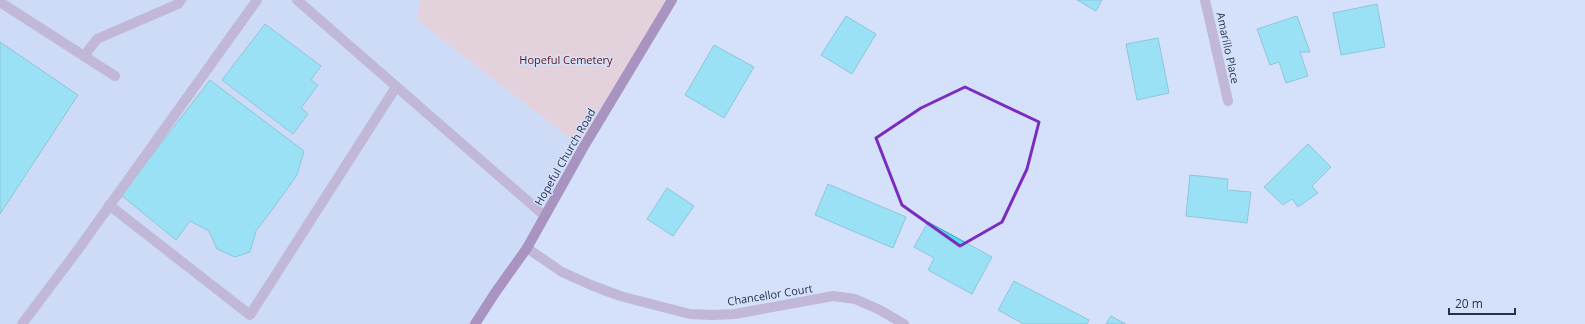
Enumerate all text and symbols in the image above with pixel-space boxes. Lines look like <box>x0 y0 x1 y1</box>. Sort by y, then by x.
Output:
street label: Amarillo Place <box>1214 11 1243 85</box>
park label: Hopeful Cemetery <box>519 52 613 67</box>
street label: Hopeful Church Road <box>531 105 599 208</box>
street label: Chancellor Court <box>726 280 814 309</box>
scale bar <box>1449 290 1515 316</box>
text: 20 m <box>1455 295 1483 312</box>

